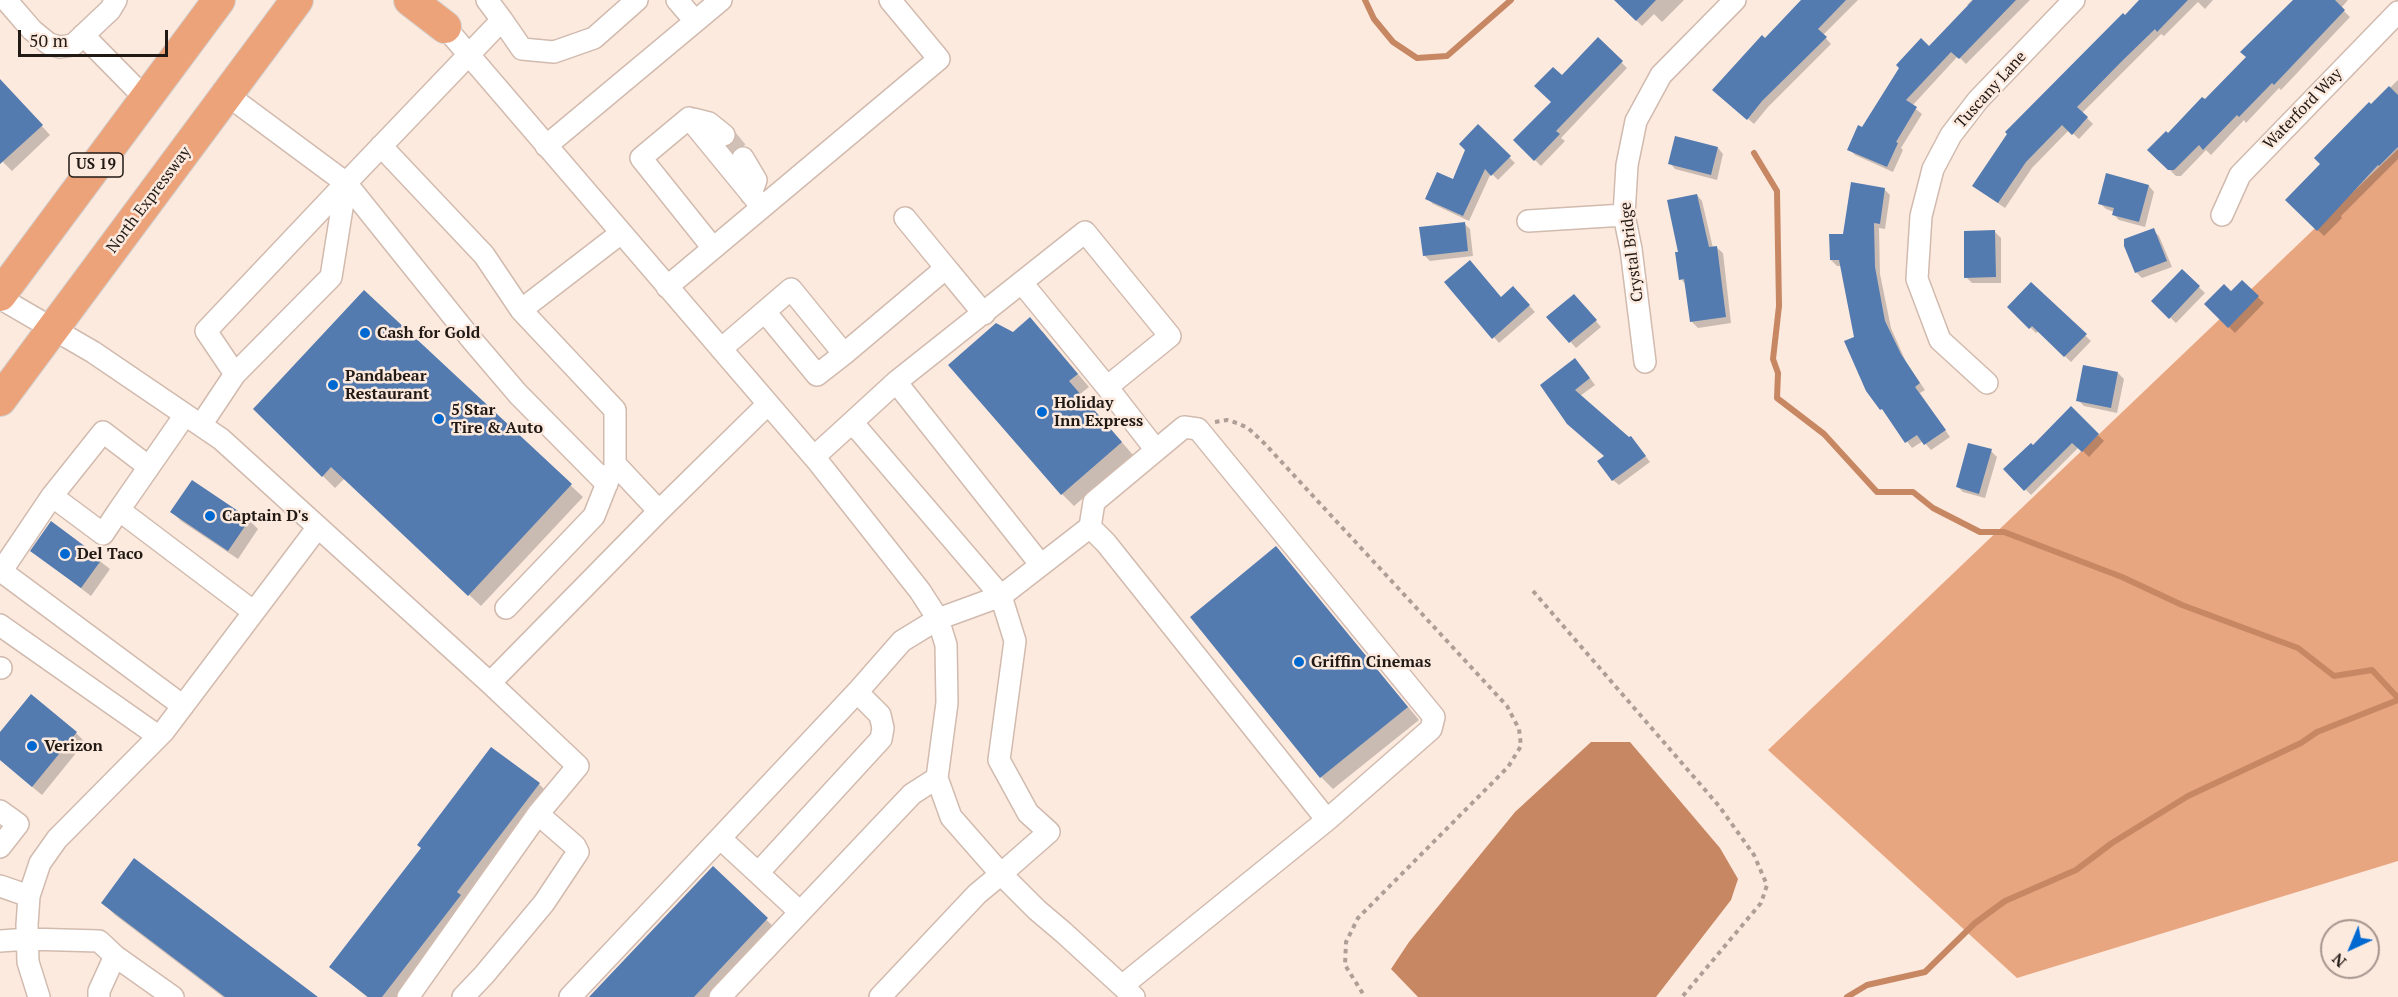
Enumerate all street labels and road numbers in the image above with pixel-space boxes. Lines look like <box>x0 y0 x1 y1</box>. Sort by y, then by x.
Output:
street label: Tuscany Lane <box>1951 48 2031 132</box>
street label: Waterford Way <box>2260 65 2346 153</box>
street label: North Expressway <box>103 143 195 257</box>
road number: US 19 <box>69 153 123 177</box>
street label: Crystal Bridge <box>1616 201 1648 303</box>

